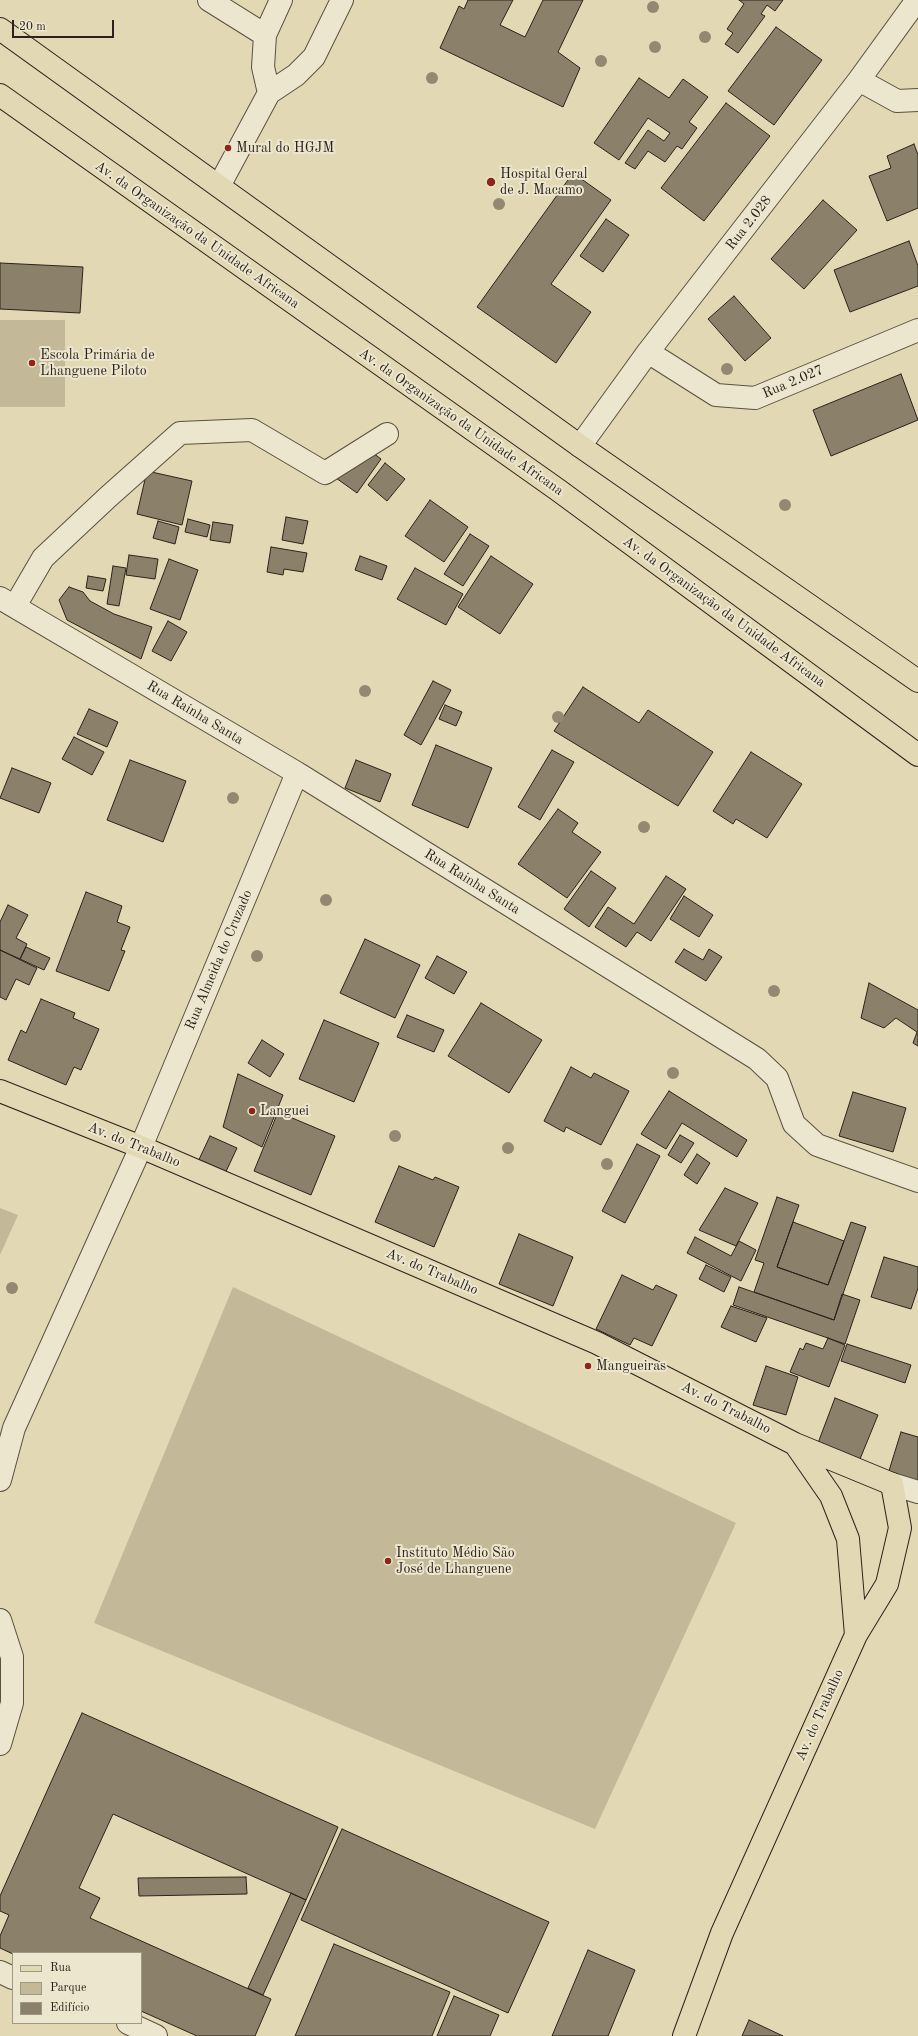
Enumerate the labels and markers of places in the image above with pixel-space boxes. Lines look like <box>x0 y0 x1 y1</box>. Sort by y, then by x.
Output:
place label: Mural do HGJM <box>236 140 334 156</box>
marker: Mural do HGJM <box>223 143 233 153</box>
place label: Hospital Geral de J. Macamo <box>500 166 588 198</box>
marker: Hospital Geral de J. Macamo <box>485 176 497 188</box>
place label: Escola Primária de Lhanguene Piloto <box>40 347 155 380</box>
marker: Escola Primária de Lhanguene Piloto <box>27 358 37 368</box>
place label: Languei <box>260 1103 309 1119</box>
marker: Languei <box>247 1106 257 1116</box>
place label: Mangueiras <box>596 1358 666 1374</box>
marker: Mangueiras <box>583 1361 593 1371</box>
place label: Instituto Médio São José de Lhanguene <box>396 1545 515 1578</box>
marker: Instituto Médio São José de Lhanguene <box>383 1556 393 1566</box>

